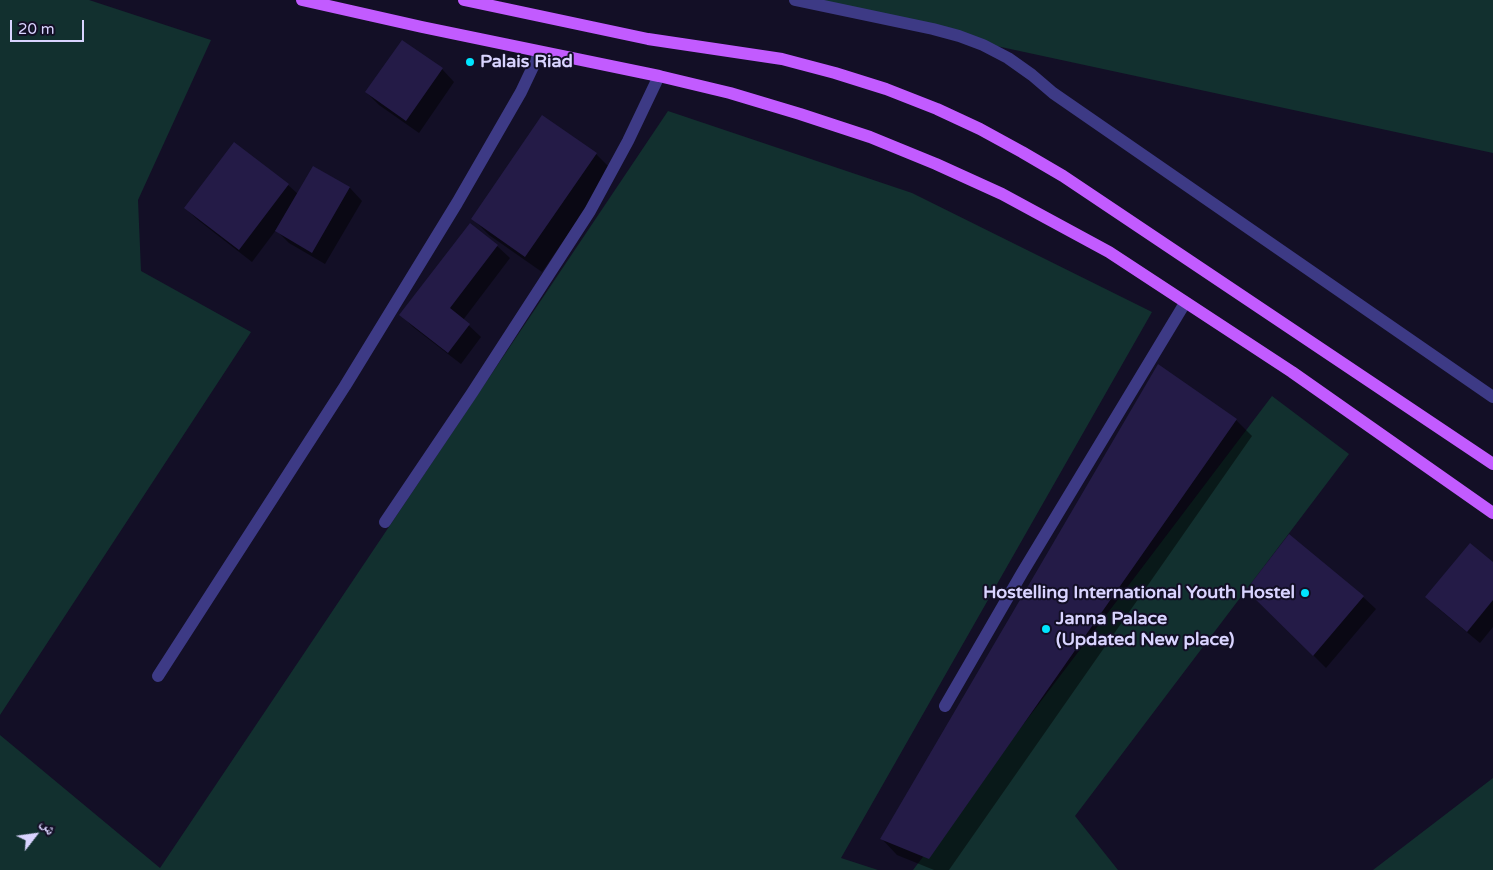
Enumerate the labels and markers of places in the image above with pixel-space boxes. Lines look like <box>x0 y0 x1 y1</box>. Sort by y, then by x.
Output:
place label: Palais Riad <box>480 51 573 73</box>
marker: Palais Riad <box>464 56 476 68</box>
place label: Hostelling International Youth Hostel <box>983 582 1295 604</box>
marker: Hostelling International Youth Hostel <box>1299 587 1311 599</box>
place label: Janna Palace (Updated New place) <box>1056 608 1234 650</box>
marker: Janna Palace (Updated New place) <box>1040 623 1052 635</box>

